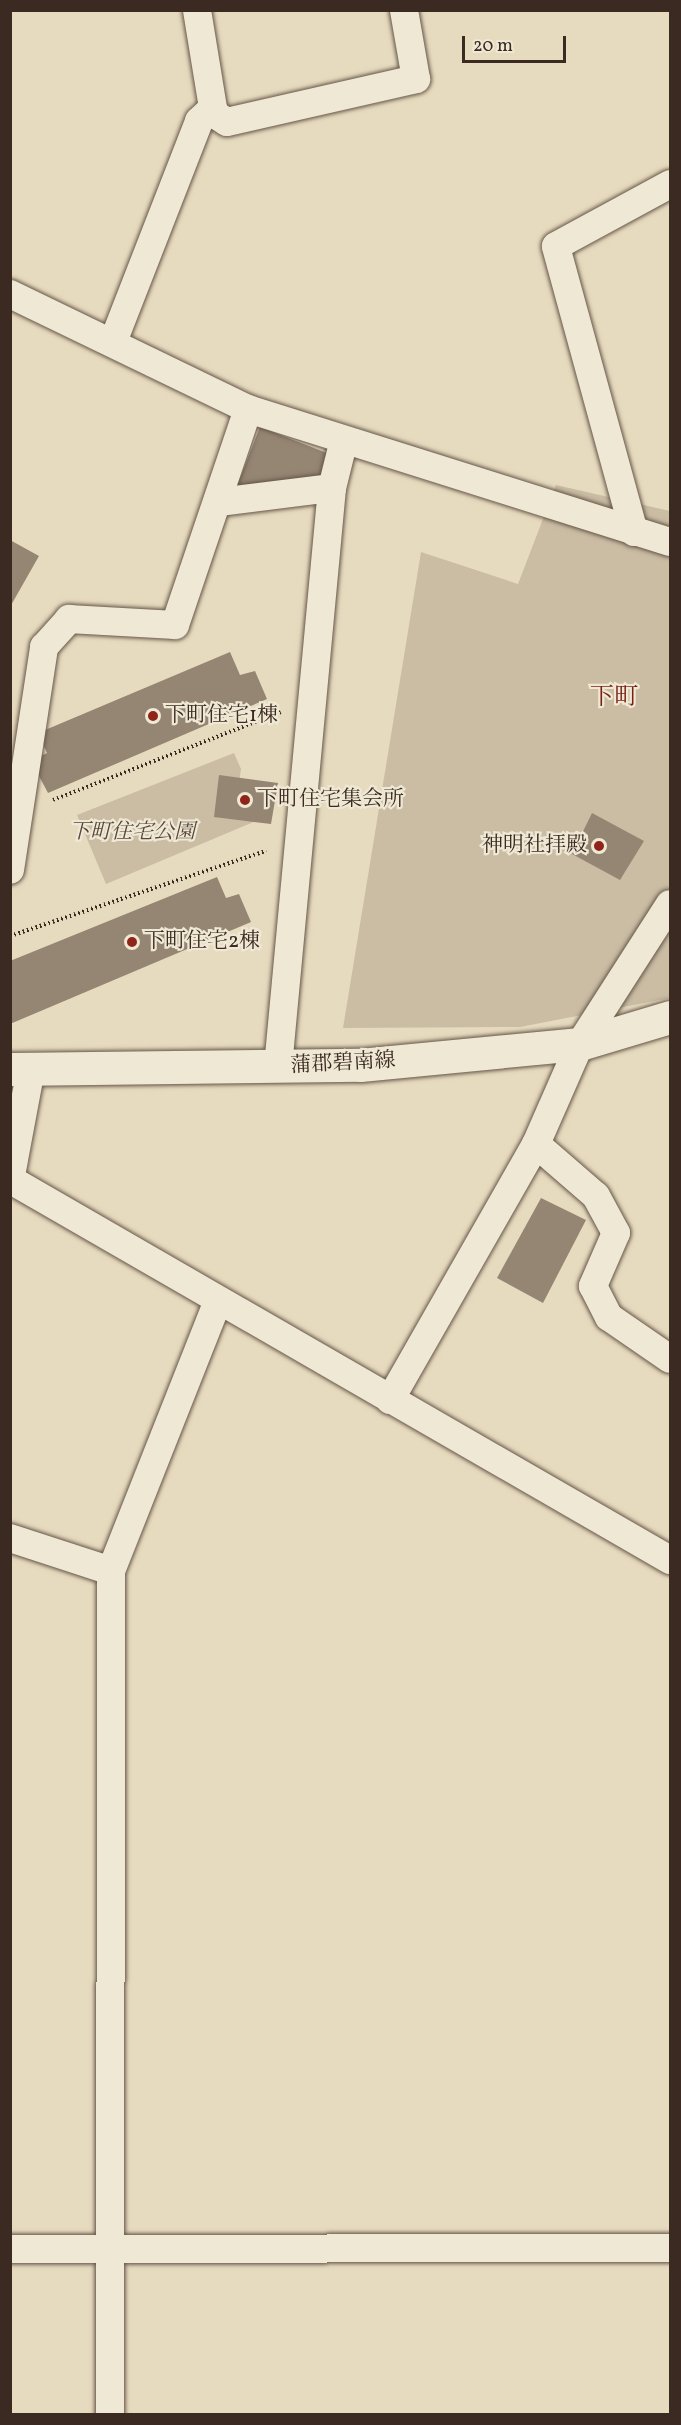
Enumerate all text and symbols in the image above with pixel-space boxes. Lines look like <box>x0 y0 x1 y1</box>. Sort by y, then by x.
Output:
scale bar <box>465 24 568 62</box>
text: 20 m <box>473 34 513 59</box>
district label: 下町 <box>590 685 638 713</box>
place label: 下町住宅1棟 <box>165 703 278 729</box>
marker: 下町住宅1棟 <box>146 709 160 723</box>
place label: 下町住宅集会所 <box>257 787 404 813</box>
marker: 下町住宅集会所 <box>238 793 252 807</box>
park label: 下町住宅公園 <box>69 820 195 846</box>
place label: 神明社拝殿 <box>482 833 587 859</box>
marker: 神明社拝殿 <box>592 839 606 853</box>
place label: 下町住宅2棟 <box>144 929 260 955</box>
marker: 下町住宅2棟 <box>125 935 139 949</box>
street label: 蒲郡碧南線 <box>290 1049 396 1079</box>

